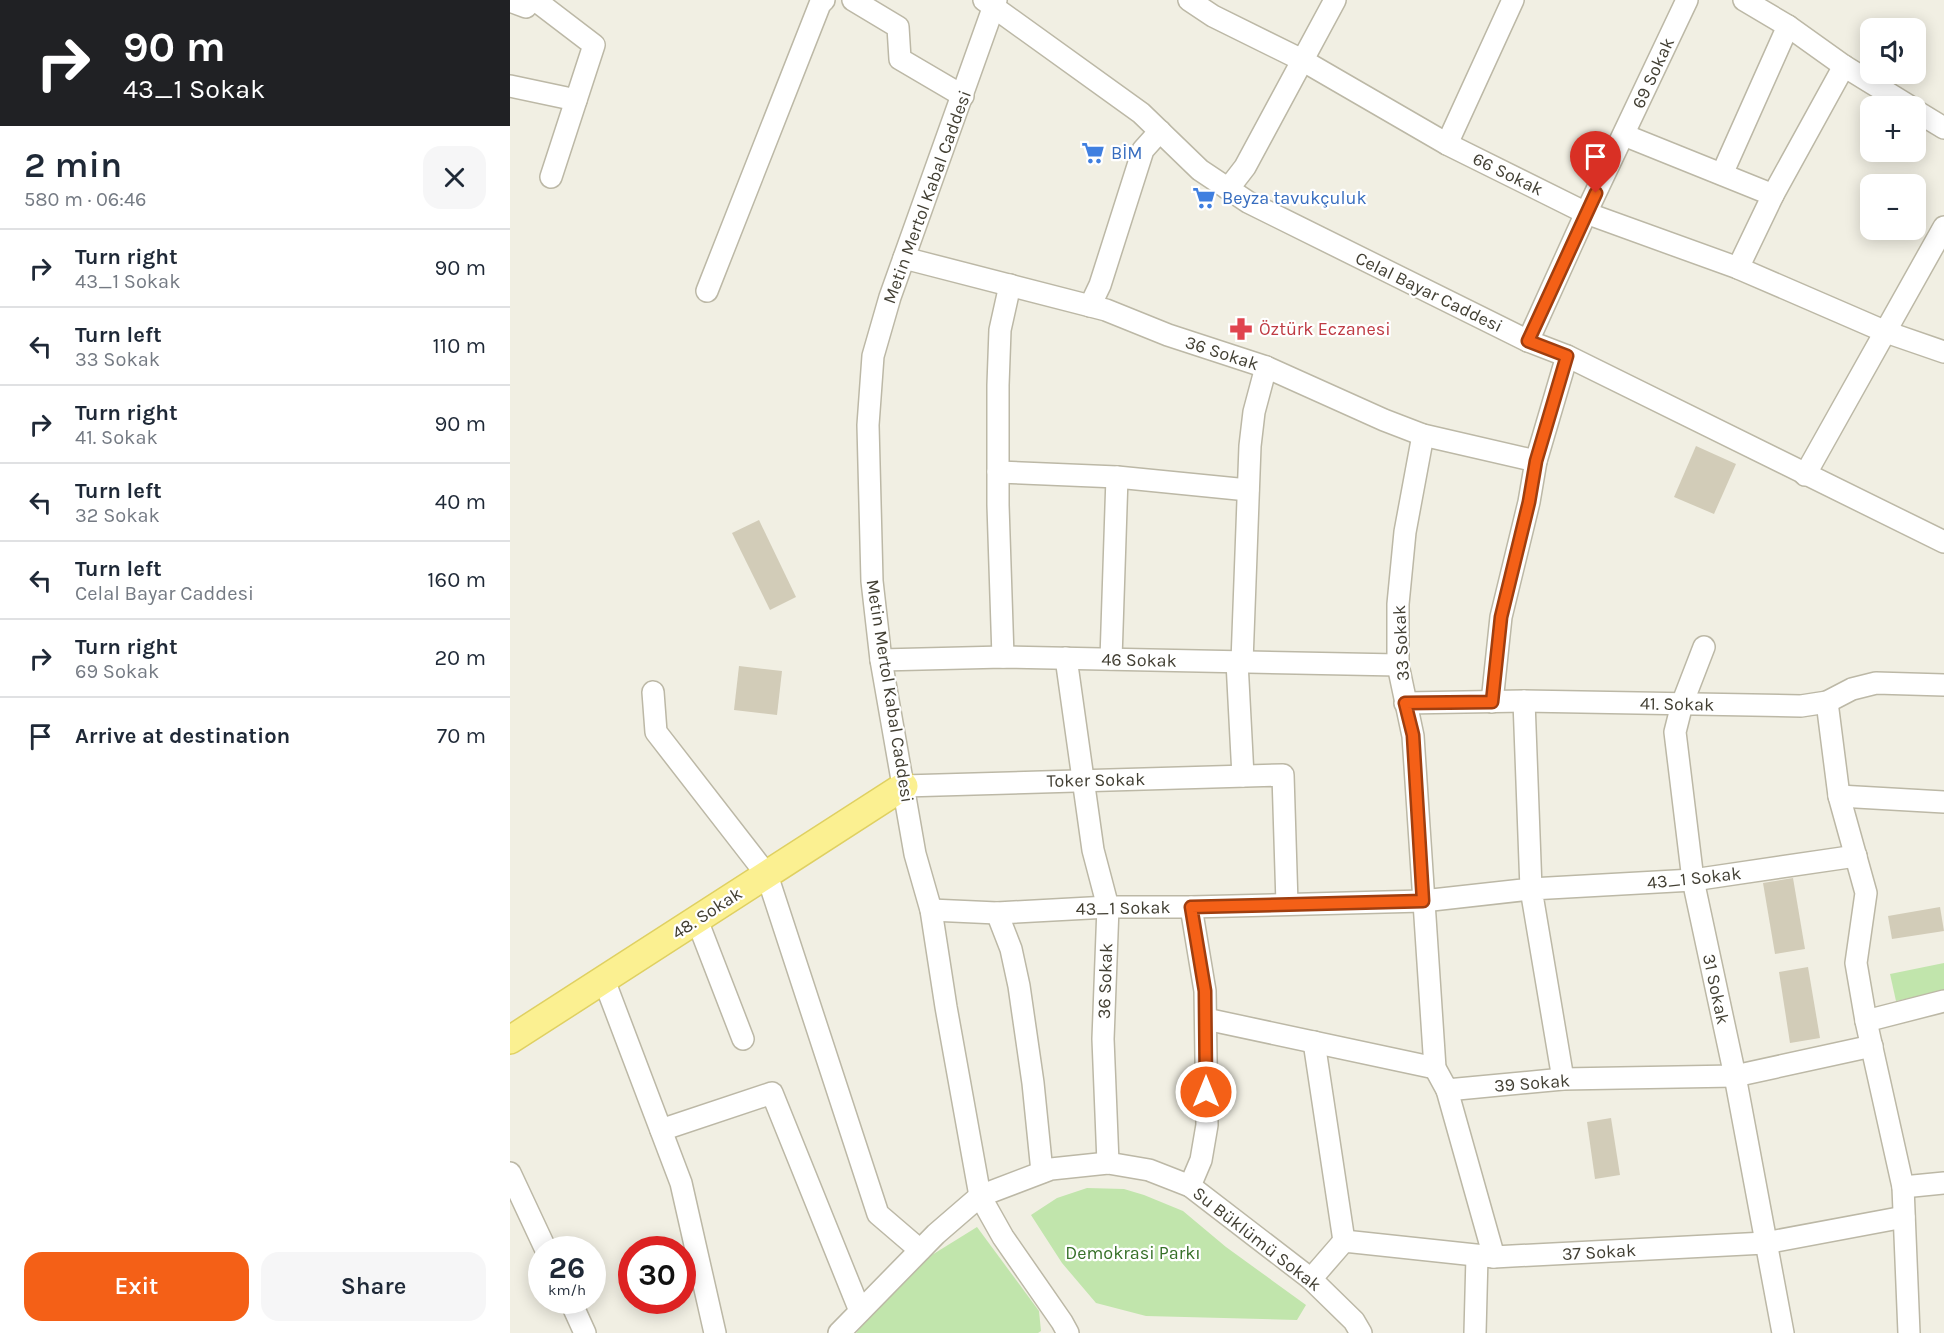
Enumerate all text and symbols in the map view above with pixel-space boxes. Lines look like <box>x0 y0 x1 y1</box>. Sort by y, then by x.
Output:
map controls <box>1860 18 1926 240</box>
button: sound <box>1860 18 1926 84</box>
text: 90 m <box>123 22 226 72</box>
icon: right <box>24 24 102 102</box>
street label: 69 Sokak <box>1627 34 1679 112</box>
text: 43_1 Sokak <box>123 73 265 105</box>
street label: Metin Mertol Kabal Caddesi <box>878 87 976 307</box>
button: + <box>1860 96 1926 162</box>
pin <box>1570 131 1621 193</box>
supermarket icon: BİM <box>1080 140 1106 166</box>
icon: arrive <box>1579 140 1612 173</box>
place label: BİM <box>1111 142 1142 164</box>
text: 2 min <box>24 144 122 186</box>
button: close <box>423 146 486 209</box>
street label: 66 Sokak <box>1469 147 1547 201</box>
button: − <box>1860 174 1926 240</box>
supermarket icon: Beyza tavukçuluk <box>1191 185 1217 211</box>
place label: Beyza tavukçuluk <box>1222 187 1367 209</box>
text: 580 m · 06:46 <box>24 188 147 211</box>
text: Turn right <box>75 244 178 270</box>
street label: Celal Bayar Caddesi <box>1352 247 1506 337</box>
icon: right <box>24 252 57 285</box>
text: 90 m <box>434 255 486 281</box>
text: 43_1 Sokak <box>75 270 180 293</box>
pharmacy icon: Öztürk Eczanesi <box>1228 316 1254 342</box>
place label: Öztürk Eczanesi <box>1259 318 1391 340</box>
text: Turn left <box>75 322 162 348</box>
icon: left <box>24 330 57 363</box>
street label: 36 Sokak <box>1182 331 1262 375</box>
text: 110 m <box>433 333 486 359</box>
text: 33 Sokak <box>75 348 160 371</box>
text: Turn right <box>75 400 178 426</box>
icon: right <box>24 408 57 441</box>
text: 90 m <box>434 411 486 437</box>
text: 41. Sokak <box>75 426 158 449</box>
text: Turn left <box>75 478 162 504</box>
icon: left <box>24 486 57 519</box>
text: 40 m <box>435 489 486 515</box>
text: 32 Sokak <box>75 504 160 527</box>
text: Turn left <box>75 556 162 582</box>
icon: left <box>24 564 57 597</box>
text: 160 m <box>427 567 486 593</box>
street label: Metin Mertol Kabal Caddesi <box>861 578 919 804</box>
text: Celal Bayar Caddesi <box>75 582 254 605</box>
street label: 33 Sokak <box>1388 604 1414 682</box>
text: Turn right <box>75 634 178 660</box>
icon: right <box>24 642 57 675</box>
text: 20 m <box>434 645 486 671</box>
street label: 46 Sokak <box>1101 648 1177 672</box>
text: 69 Sokak <box>75 660 159 683</box>
street label: 41. Sokak <box>1640 692 1714 716</box>
icon: arrive <box>24 720 57 753</box>
text: Arrive at destination <box>75 723 290 749</box>
text: 70 m <box>437 723 486 749</box>
street label: Toker Sokak <box>1047 768 1145 792</box>
street label: 43_1 Sokak <box>1646 862 1742 894</box>
street label: 48. Sokak <box>668 882 746 944</box>
street label: 43_1 Sokak <box>1075 896 1171 920</box>
street label: 36 Sokak <box>1093 943 1117 1019</box>
street label: 31 Sokak <box>1698 952 1734 1026</box>
position arrow <box>1174 1060 1238 1124</box>
street label: 39 Sokak <box>1493 1069 1571 1097</box>
street label: Su Büklümü Sokak <box>1188 1182 1326 1296</box>
speed limit sign: 30 <box>618 1236 696 1314</box>
street label: 37 Sokak <box>1561 1239 1637 1265</box>
park label: Demokrasi Parkı <box>1065 1242 1201 1264</box>
text: 26 <box>549 1250 585 1286</box>
button: Exit <box>24 1252 249 1321</box>
button: Share <box>261 1252 486 1321</box>
text: km/h <box>548 1281 586 1299</box>

